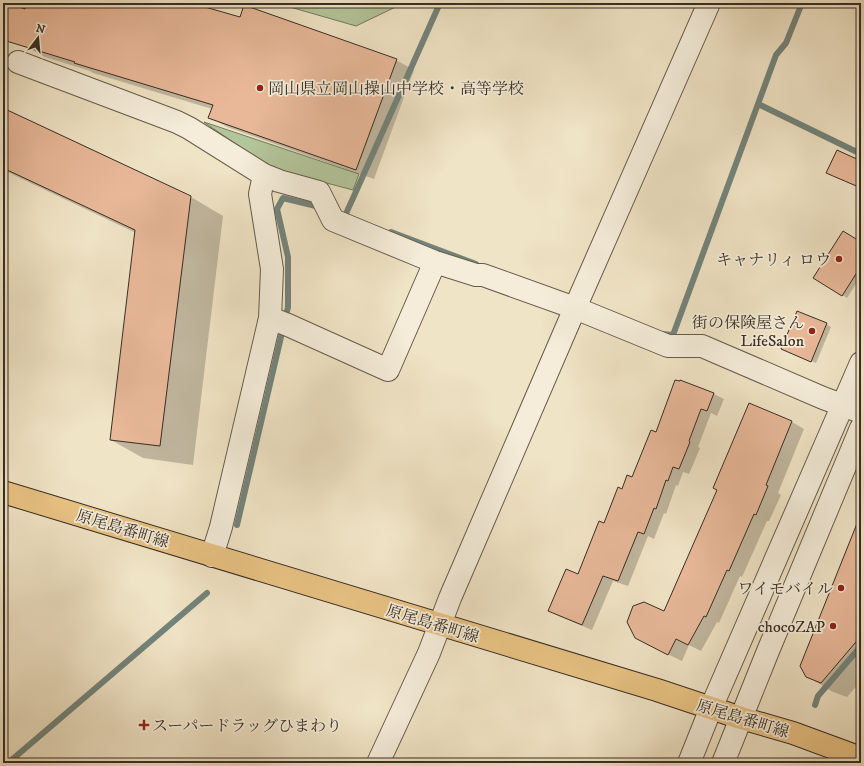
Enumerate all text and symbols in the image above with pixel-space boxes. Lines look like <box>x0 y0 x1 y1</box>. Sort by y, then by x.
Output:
north arrow <box>18 18 58 58</box>
text: N <box>34 21 47 37</box>
place label: 岡山県立岡山操山中学校・高等学校 <box>268 79 524 99</box>
marker: 岡山県立岡山操山中学校・高等学校 <box>255 83 265 93</box>
place label: キャナリィ ロウ <box>716 250 831 270</box>
marker: キャナリィ ロウ <box>834 254 844 264</box>
place label: 街の保険屋さん LifeSalon <box>692 313 805 351</box>
marker: 街の保険屋さん LifeSalon <box>807 326 817 336</box>
street label: 原尾島番町線 <box>74 505 172 553</box>
place label: ワイモバイル <box>737 579 833 599</box>
marker: ワイモバイル <box>836 583 846 593</box>
street label: 原尾島番町線 <box>384 600 482 648</box>
place label: chocoZAP <box>758 617 825 637</box>
marker: chocoZAP <box>828 621 838 631</box>
street label: 原尾島番町線 <box>694 695 792 743</box>
place label: スーパードラッグひまわり <box>152 716 342 736</box>
marker: スーパードラッグひまわり <box>139 720 149 730</box>

